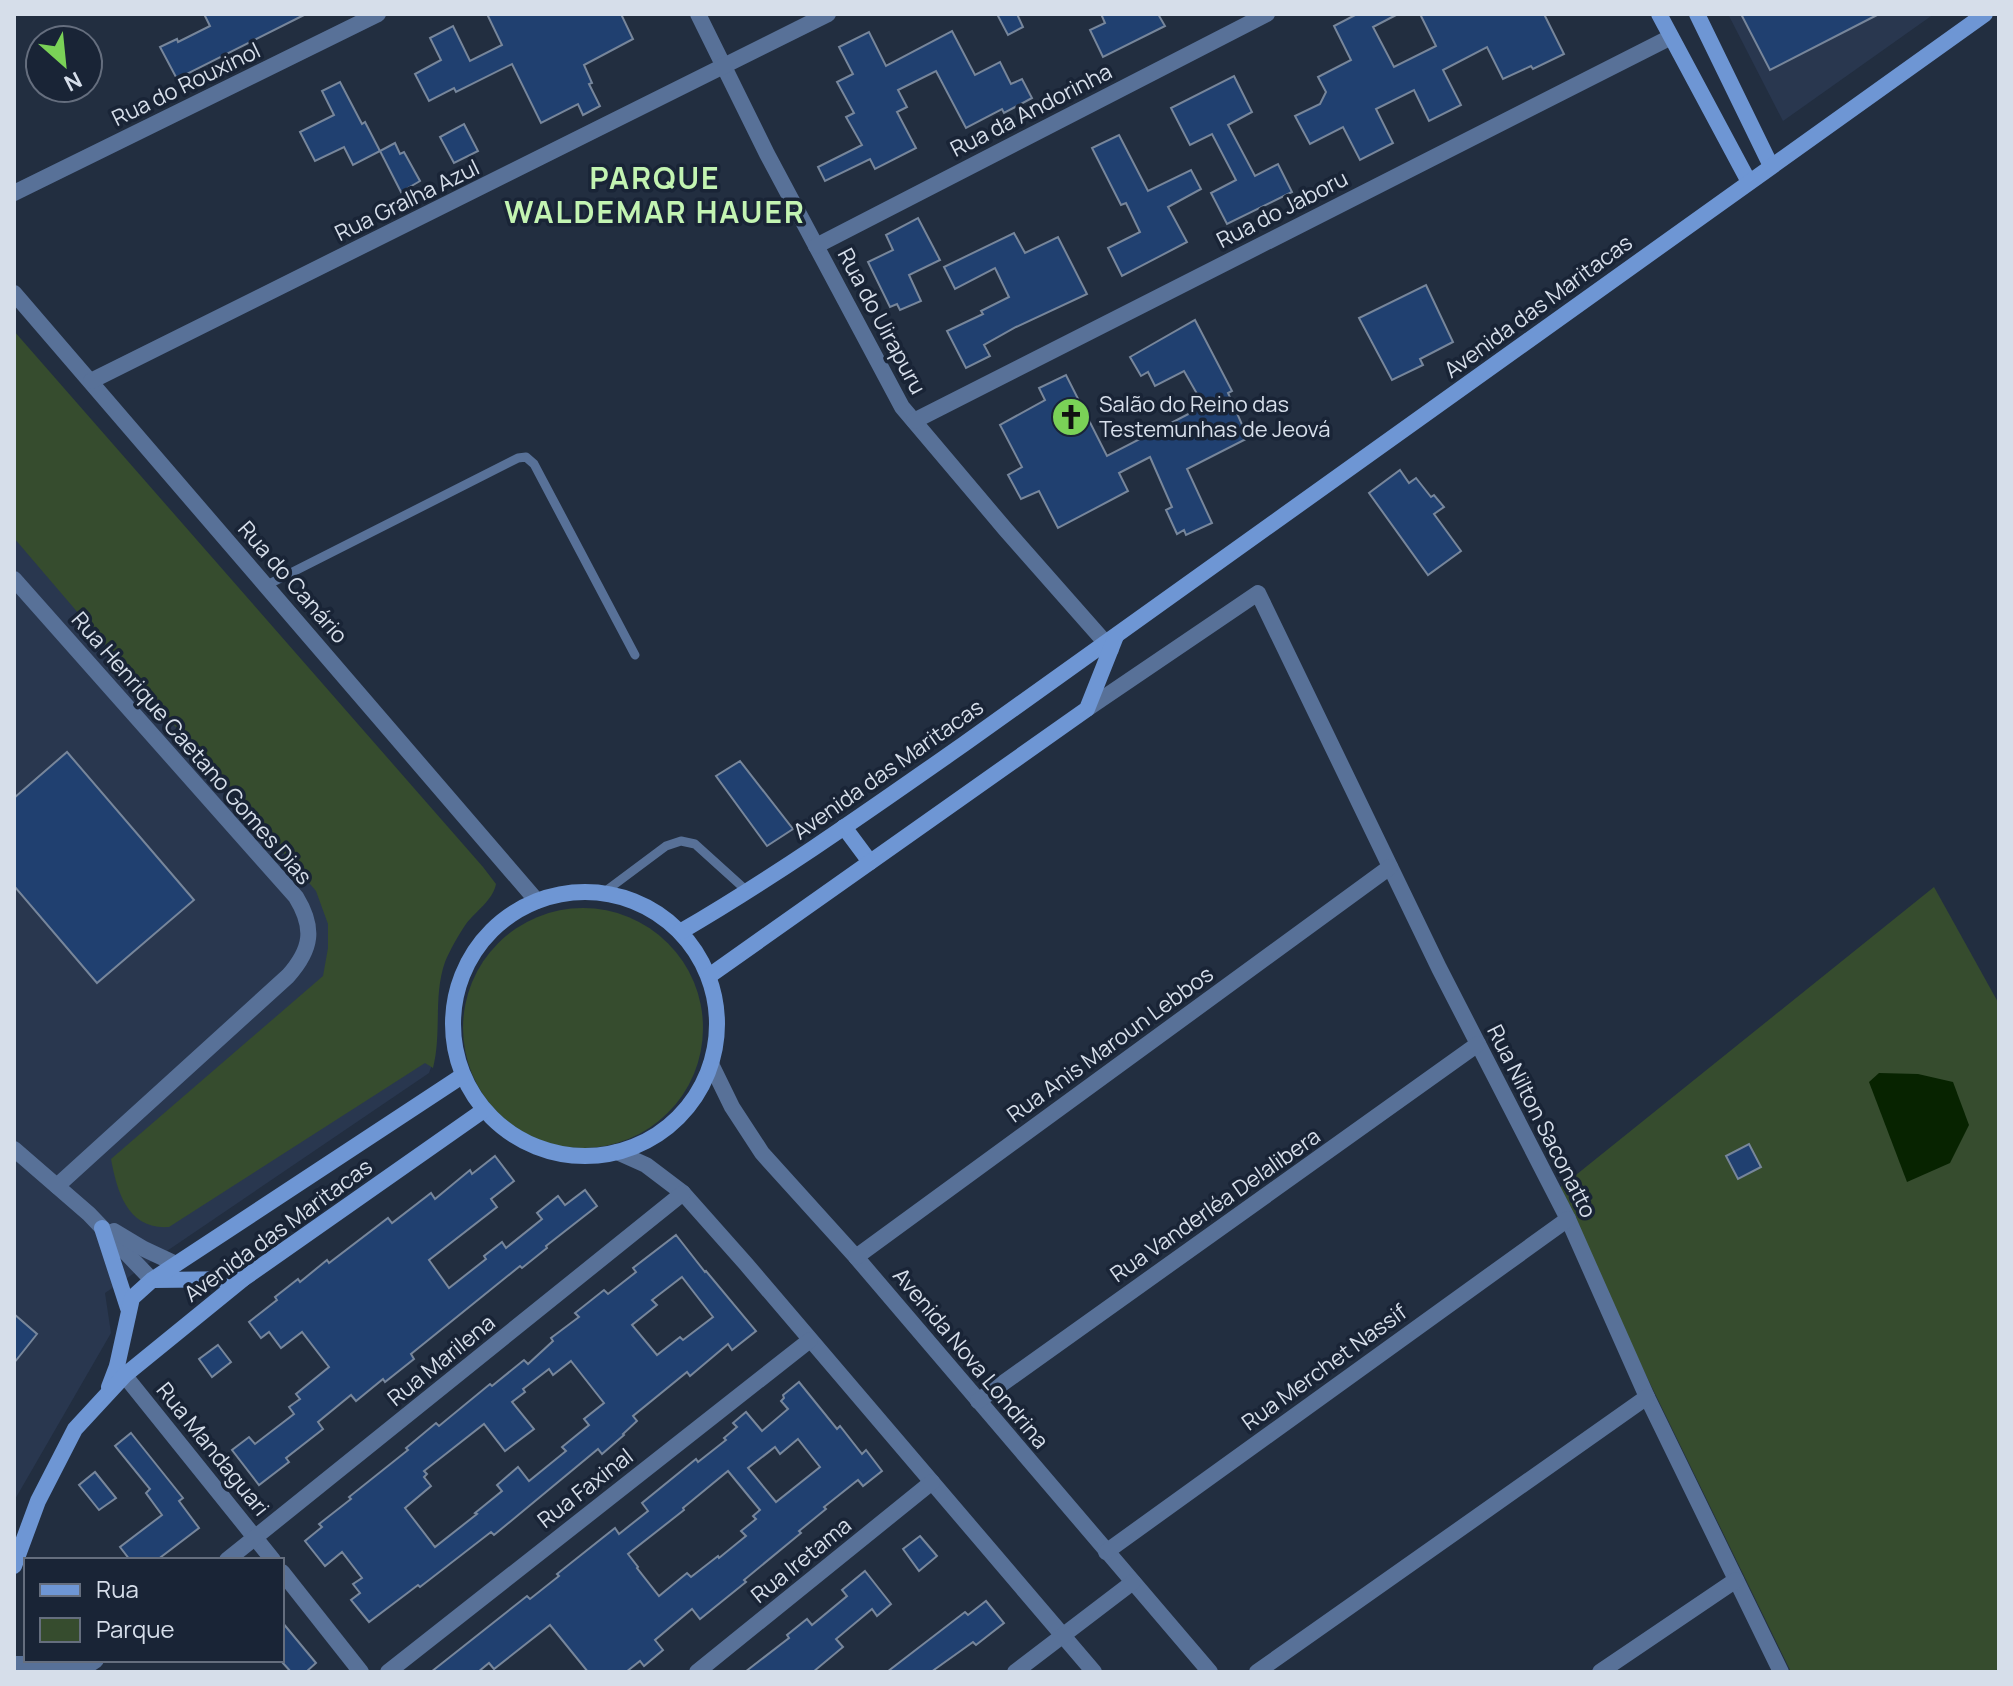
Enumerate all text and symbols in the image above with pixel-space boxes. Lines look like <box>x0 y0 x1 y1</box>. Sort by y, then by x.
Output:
north arrow <box>24 24 104 104</box>
street label: Rua do Rouxinol <box>107 35 265 133</box>
street label: Rua da Andorinha <box>945 56 1117 164</box>
text: N <box>59 65 87 99</box>
street label: Rua Gralha Azul <box>330 152 484 248</box>
district label: PARQUE WALDEMAR HAUER <box>504 157 806 232</box>
street label: Rua do Jaboru <box>1211 163 1353 255</box>
street label: Avenida das Maritacas <box>1438 227 1638 385</box>
street label: Rua do Uirapuru <box>831 243 933 399</box>
place label: Salão do Reino das Testemunhas de Jeová <box>1099 389 1330 444</box>
church icon: Salão do Reino das Testemunhas de Jeová <box>1050 396 1092 438</box>
street label: Rua do Canário <box>231 514 355 650</box>
street label: Rua Henrique Caetano Gomes Dias <box>65 605 319 891</box>
street label: Avenida das Maritacas <box>787 692 989 846</box>
street label: Rua Anis Maroun Lebbos <box>1001 959 1219 1129</box>
street label: Rua Nilton Saconatto <box>1480 1019 1604 1223</box>
street label: Rua Vanderléa Delalibera <box>1104 1121 1326 1289</box>
street label: Avenida das Maritacas <box>178 1151 378 1309</box>
street label: Avenida Nova Londrina <box>886 1261 1056 1455</box>
street label: Rua Merchet Nassif <box>1235 1297 1413 1437</box>
street label: Rua Marilena <box>381 1307 501 1413</box>
street label: Rua Mandaguari <box>150 1376 276 1522</box>
street label: Rua Faxinal <box>531 1441 639 1535</box>
street label: Rua Iretama <box>744 1510 858 1610</box>
legend <box>24 1558 284 1662</box>
text: Rua <box>96 1572 139 1605</box>
text: Parque <box>96 1612 174 1645</box>

